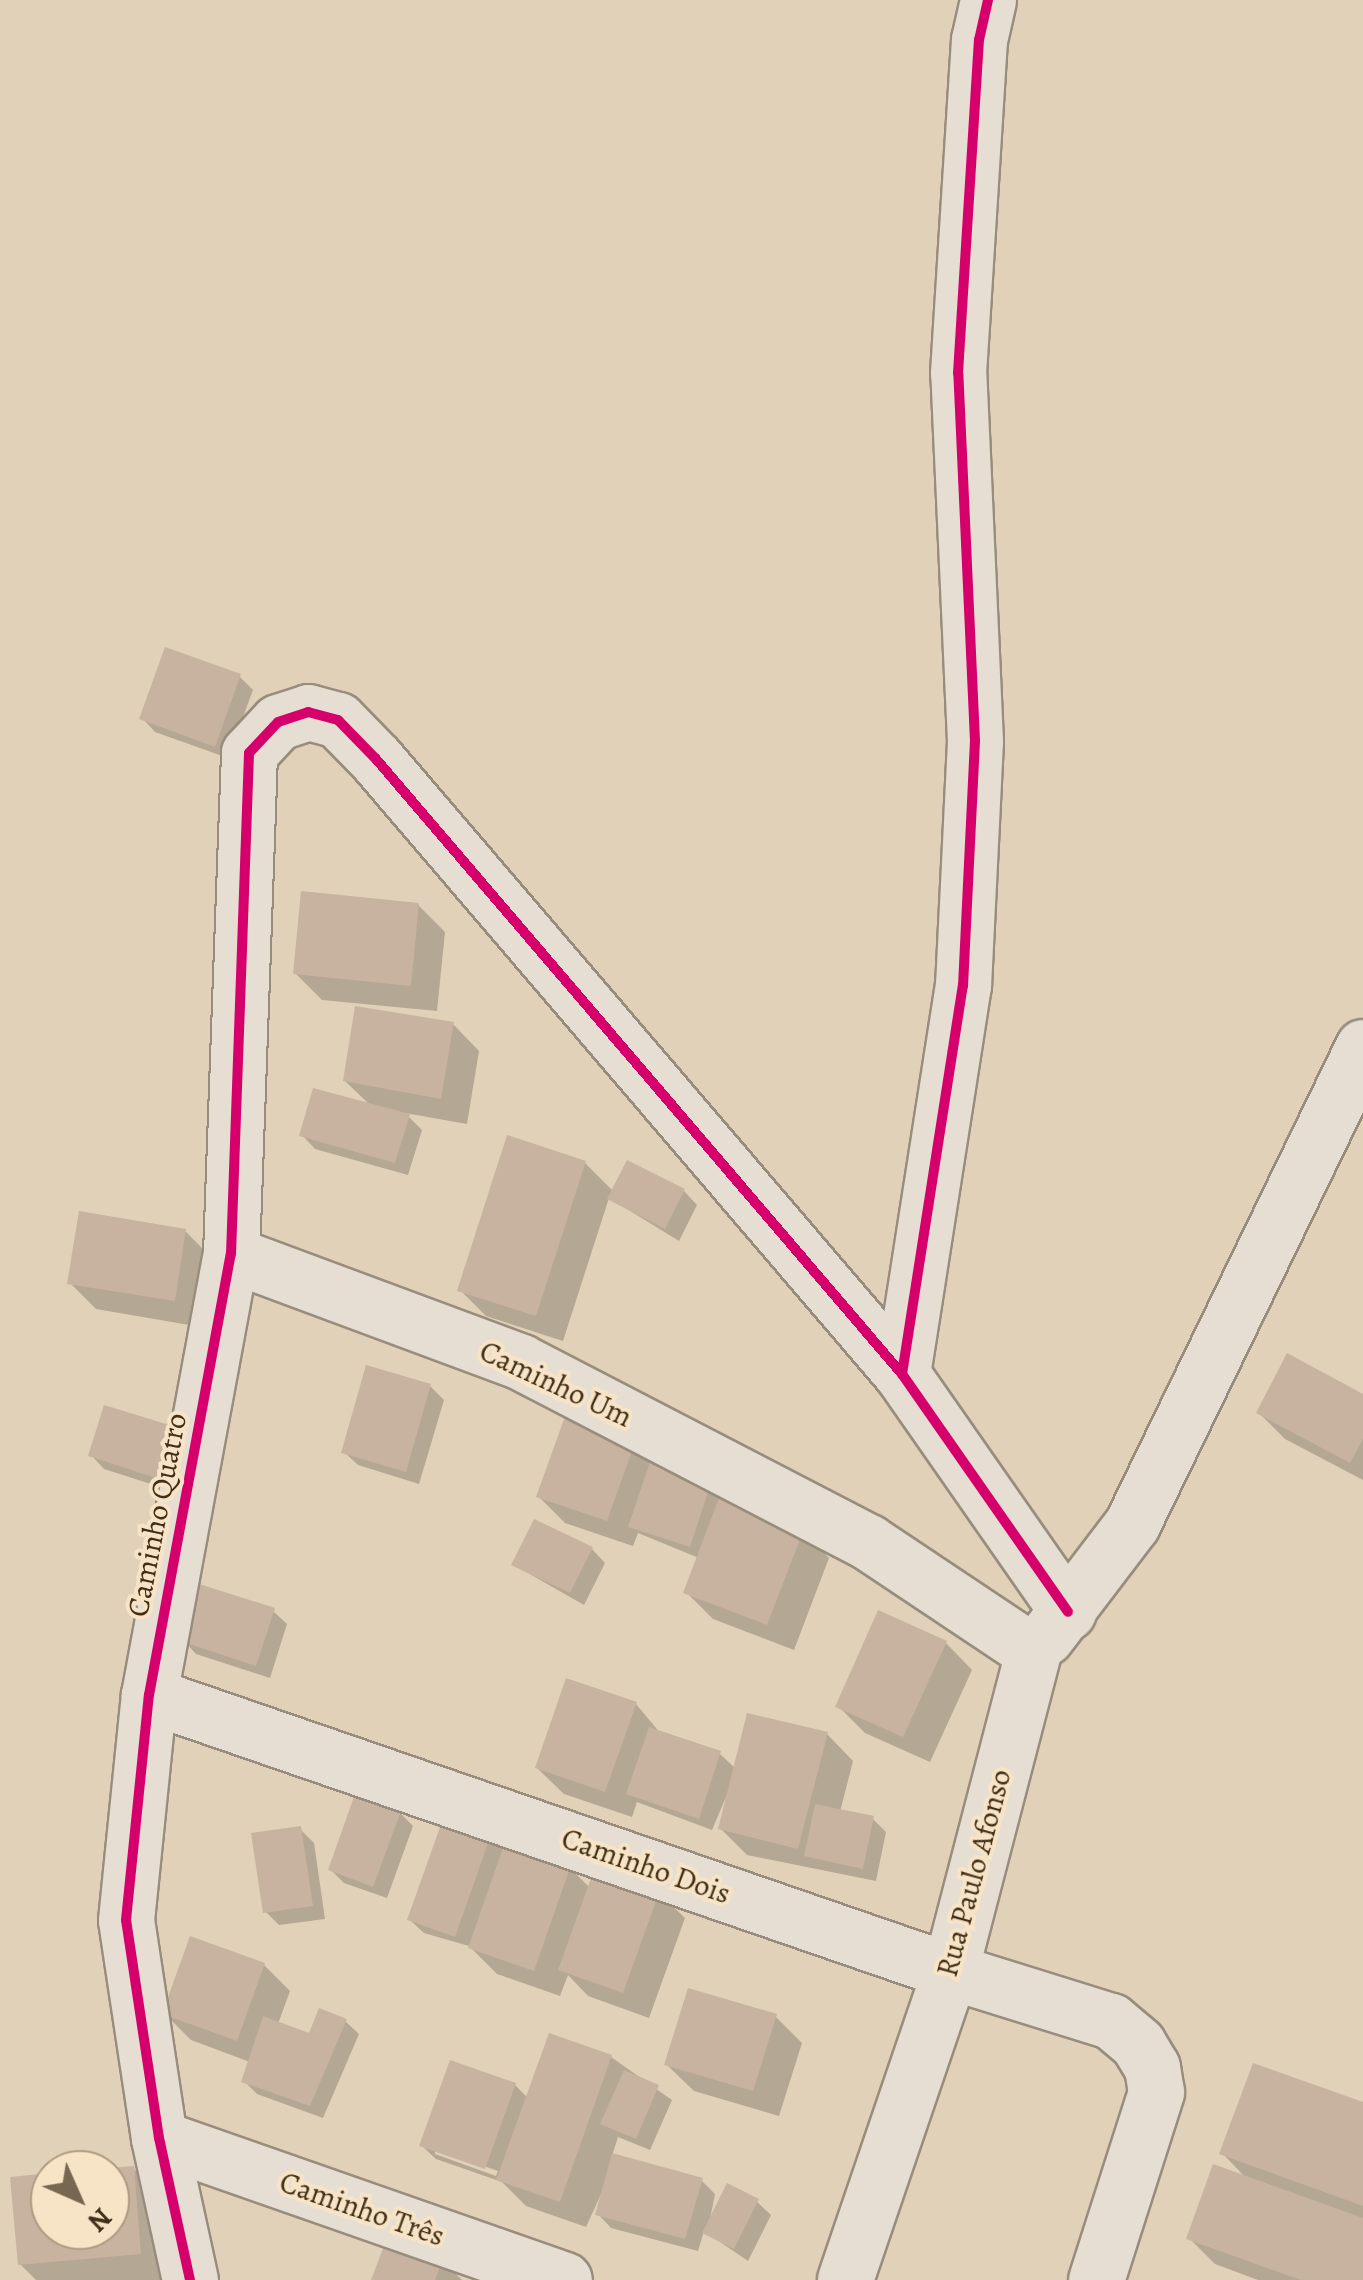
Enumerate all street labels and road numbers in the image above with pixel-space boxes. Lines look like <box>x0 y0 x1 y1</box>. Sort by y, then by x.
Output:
street label: Caminho Um <box>474 1333 638 1435</box>
street label: Caminho Quatro <box>120 1410 194 1620</box>
street label: Rua Paulo Afonso <box>929 1765 1019 1981</box>
street label: Caminho Dois <box>557 1820 735 1912</box>
street label: Caminho Três <box>275 2164 449 2254</box>

